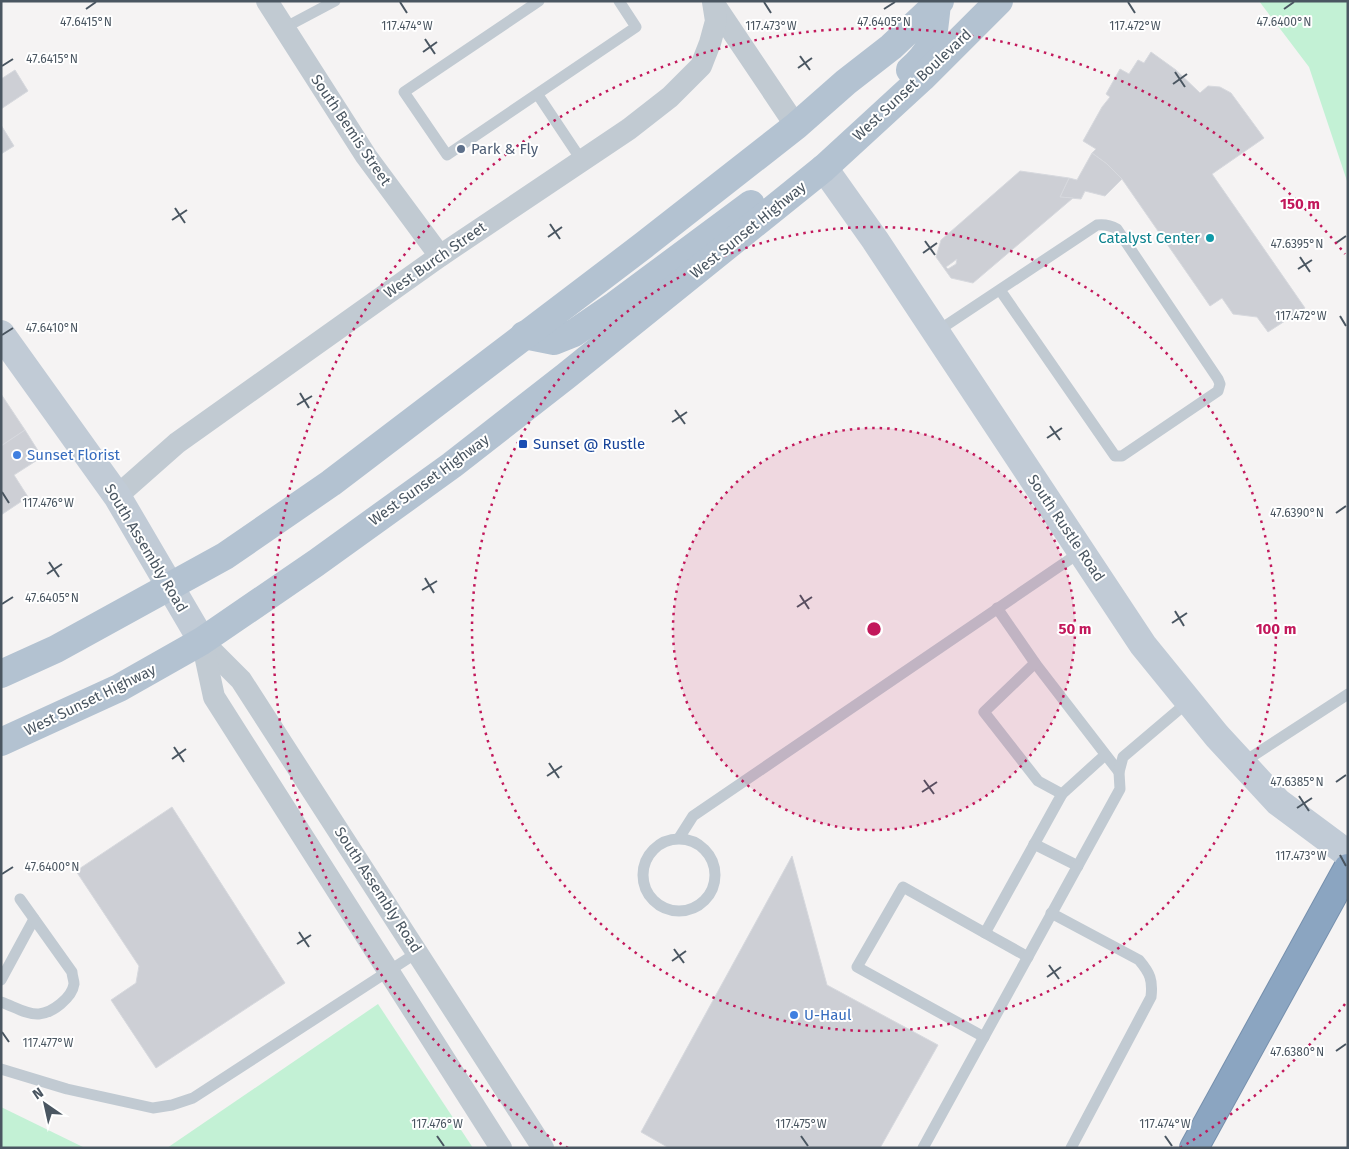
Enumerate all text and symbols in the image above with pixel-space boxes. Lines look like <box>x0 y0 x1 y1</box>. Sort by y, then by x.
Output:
text: 47.6415°N <box>60 15 112 29</box>
text: 47.6405°N <box>857 15 911 29</box>
text: 47.6400°N <box>1257 15 1311 29</box>
text: 117.474°W <box>381 19 433 33</box>
text: 117.473°W <box>745 19 797 33</box>
text: 117.472°W <box>1109 19 1161 33</box>
street label: West Sunset Boulevard <box>849 25 975 145</box>
text: 47.6415°N <box>26 52 78 66</box>
street label: South Bemis Street <box>307 71 395 189</box>
place label: Park & Fly <box>471 140 539 158</box>
marker: Park & Fly <box>455 143 467 155</box>
street label: West Sunset Highway <box>686 177 810 282</box>
text: 150 m <box>1280 195 1320 213</box>
street label: West Burch Street <box>380 218 490 302</box>
place label: Catalyst Center <box>1098 229 1200 247</box>
marker: Catalyst Center <box>1204 232 1216 244</box>
text: 47.6395°N <box>1271 237 1323 251</box>
text: 117.472°W <box>1275 309 1327 323</box>
text: 47.6410°N <box>26 321 78 335</box>
street label: West Sunset Highway <box>365 430 493 530</box>
place label: Sunset @ Rustle <box>533 435 645 453</box>
marker: Sunset @ Rustle <box>517 438 529 450</box>
place label: Sunset Florist <box>27 446 121 464</box>
marker: Sunset Florist <box>11 449 23 461</box>
street label: South Rustle Road <box>1024 471 1108 585</box>
street label: South Assembly Road <box>101 481 191 615</box>
text: 117.476°W <box>22 496 74 510</box>
text: 47.6390°N <box>1270 506 1324 520</box>
text: 47.6405°N <box>25 591 79 605</box>
centre of rings <box>865 620 883 638</box>
text: 50 m <box>1058 620 1092 638</box>
text: 100 m <box>1256 620 1296 638</box>
street label: West Sunset Highway <box>21 660 159 740</box>
text: 47.6385°N <box>1270 775 1324 789</box>
street label: South Assembly Road <box>331 824 425 956</box>
text: 117.473°W <box>1275 849 1327 863</box>
text: 47.6400°N <box>25 860 79 874</box>
place label: U-Haul <box>804 1006 852 1024</box>
marker: U-Haul <box>788 1009 800 1021</box>
text: 117.477°W <box>22 1036 74 1050</box>
text: 47.6380°N <box>1270 1045 1324 1059</box>
north arrow <box>20 1079 70 1129</box>
text: N <box>29 1084 47 1103</box>
text: 117.476°W <box>411 1117 463 1131</box>
text: 117.475°W <box>775 1117 827 1131</box>
text: 117.474°W <box>1139 1117 1191 1131</box>

